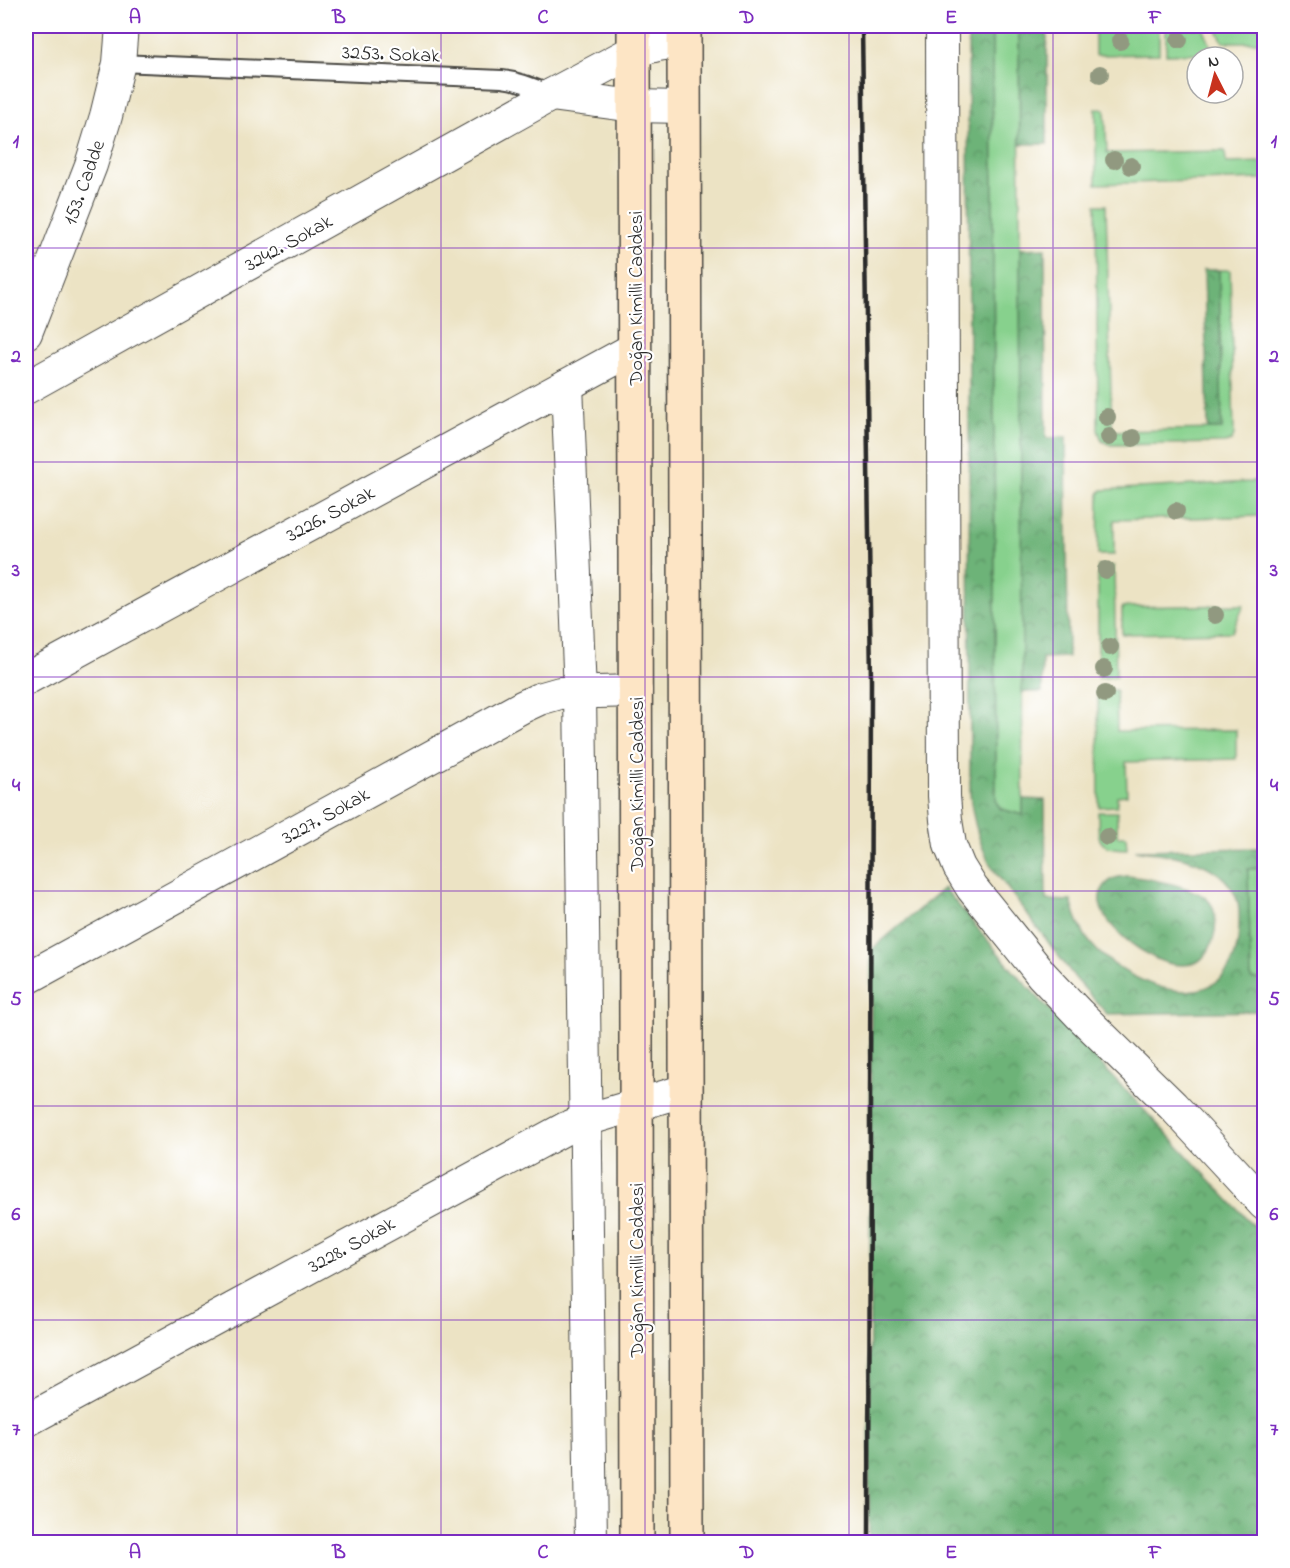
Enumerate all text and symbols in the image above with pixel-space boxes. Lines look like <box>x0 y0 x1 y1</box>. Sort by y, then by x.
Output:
text: A <box>129 4 141 33</box>
text: B <box>331 4 346 33</box>
text: C <box>538 4 549 33</box>
text: D <box>739 4 754 33</box>
text: E <box>945 4 957 33</box>
text: F <box>1148 4 1162 33</box>
street label: 3253. Sokak <box>341 39 441 72</box>
north arrow <box>1185 45 1245 105</box>
text: N <box>1207 50 1220 75</box>
text: 1 <box>13 128 20 157</box>
text: 1 <box>1271 128 1278 157</box>
street label: 153. Cadde <box>57 136 114 229</box>
street label: 3242. Sokak <box>240 208 339 280</box>
street label: Doğan Kimilli Caddesi <box>623 211 653 386</box>
text: 2 <box>10 343 21 372</box>
text: 2 <box>1268 343 1279 372</box>
street label: 3226. Sokak <box>282 480 381 551</box>
text: 3 <box>11 557 20 586</box>
text: 3 <box>1269 557 1278 586</box>
street label: Doğan Kimilli Caddesi <box>624 697 654 872</box>
text: 4 <box>12 772 21 801</box>
text: 4 <box>1270 772 1279 801</box>
street label: 3227. Sokak <box>277 781 376 853</box>
text: 5 <box>10 986 22 1015</box>
text: 5 <box>1268 986 1280 1015</box>
street label: Doğan Kimilli Caddesi <box>624 1183 654 1358</box>
text: 6 <box>12 1201 21 1230</box>
text: 6 <box>1270 1201 1279 1230</box>
street label: 3228. Sokak <box>303 1210 401 1282</box>
text: 7 <box>12 1416 21 1445</box>
text: 7 <box>1270 1416 1279 1445</box>
text: A <box>129 1539 141 1568</box>
text: B <box>331 1539 346 1568</box>
text: C <box>538 1539 549 1568</box>
text: D <box>739 1539 754 1568</box>
text: E <box>945 1539 957 1568</box>
text: F <box>1148 1539 1162 1568</box>

